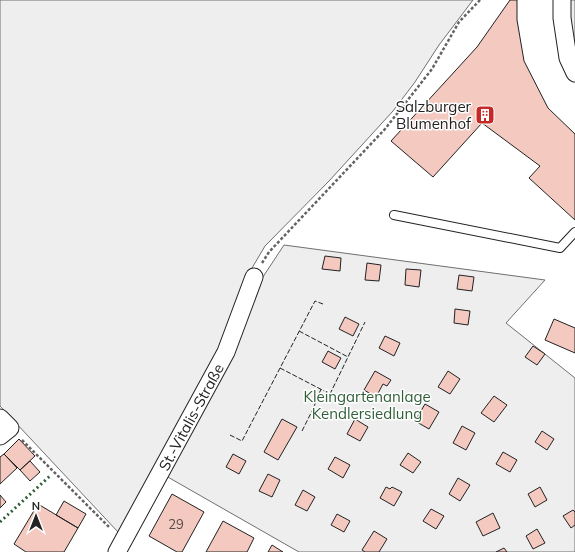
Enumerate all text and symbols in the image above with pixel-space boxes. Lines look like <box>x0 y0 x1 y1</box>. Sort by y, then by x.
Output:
place label: Salzburger Blumenhof <box>396 97 472 133</box>
building icon: Salzburger Blumenhof <box>474 104 496 126</box>
street label: St.-Vitalis-Straße <box>154 360 228 474</box>
park label: Kleingartenanlage Kendlersiedlung <box>303 387 431 423</box>
north arrow <box>16 496 56 536</box>
text: N <box>32 499 40 513</box>
house number: 29 <box>168 516 184 532</box>

